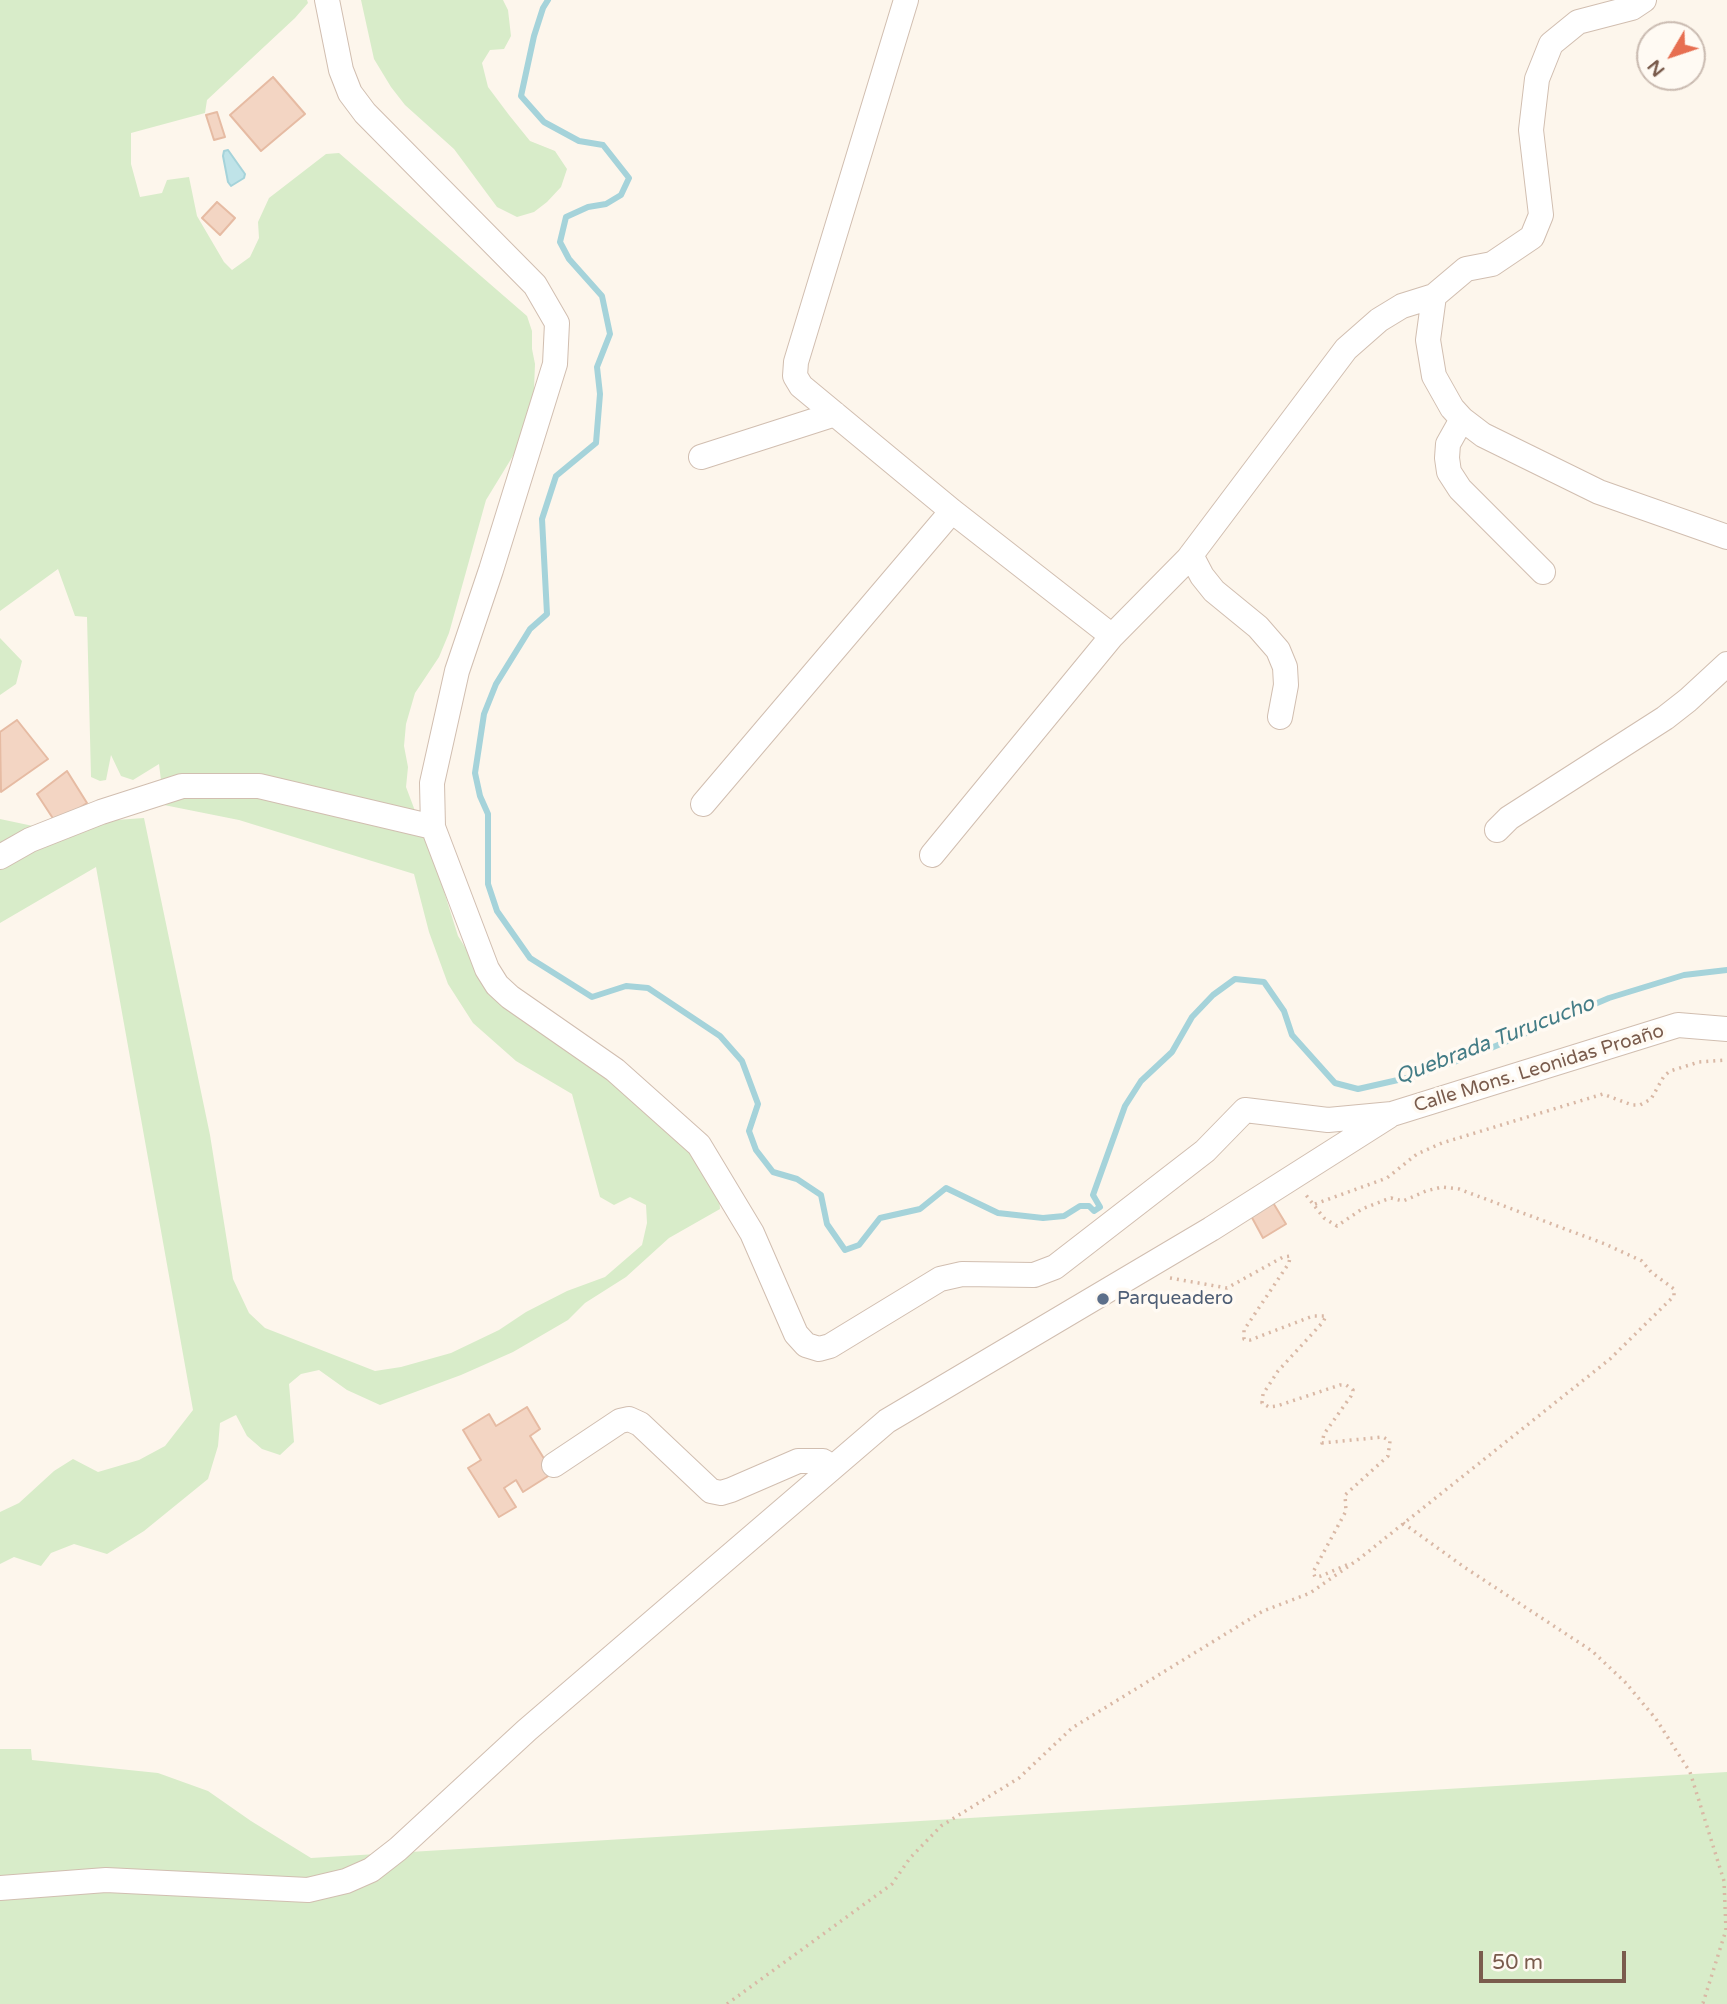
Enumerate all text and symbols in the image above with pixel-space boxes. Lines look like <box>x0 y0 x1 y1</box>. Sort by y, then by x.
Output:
north arrow <box>1636 21 1706 91</box>
text: N <box>1643 55 1670 81</box>
water label: Quebrada Turucucho <box>1392 991 1598 1091</box>
street label: Calle Mons. Leonidas Proaño <box>1411 1020 1667 1118</box>
place label: Parqueadero <box>1117 1288 1233 1310</box>
marker: Parqueadero <box>1095 1291 1111 1307</box>
scale bar <box>1482 1938 1629 1982</box>
text: 50 m <box>1492 1950 1543 1975</box>

